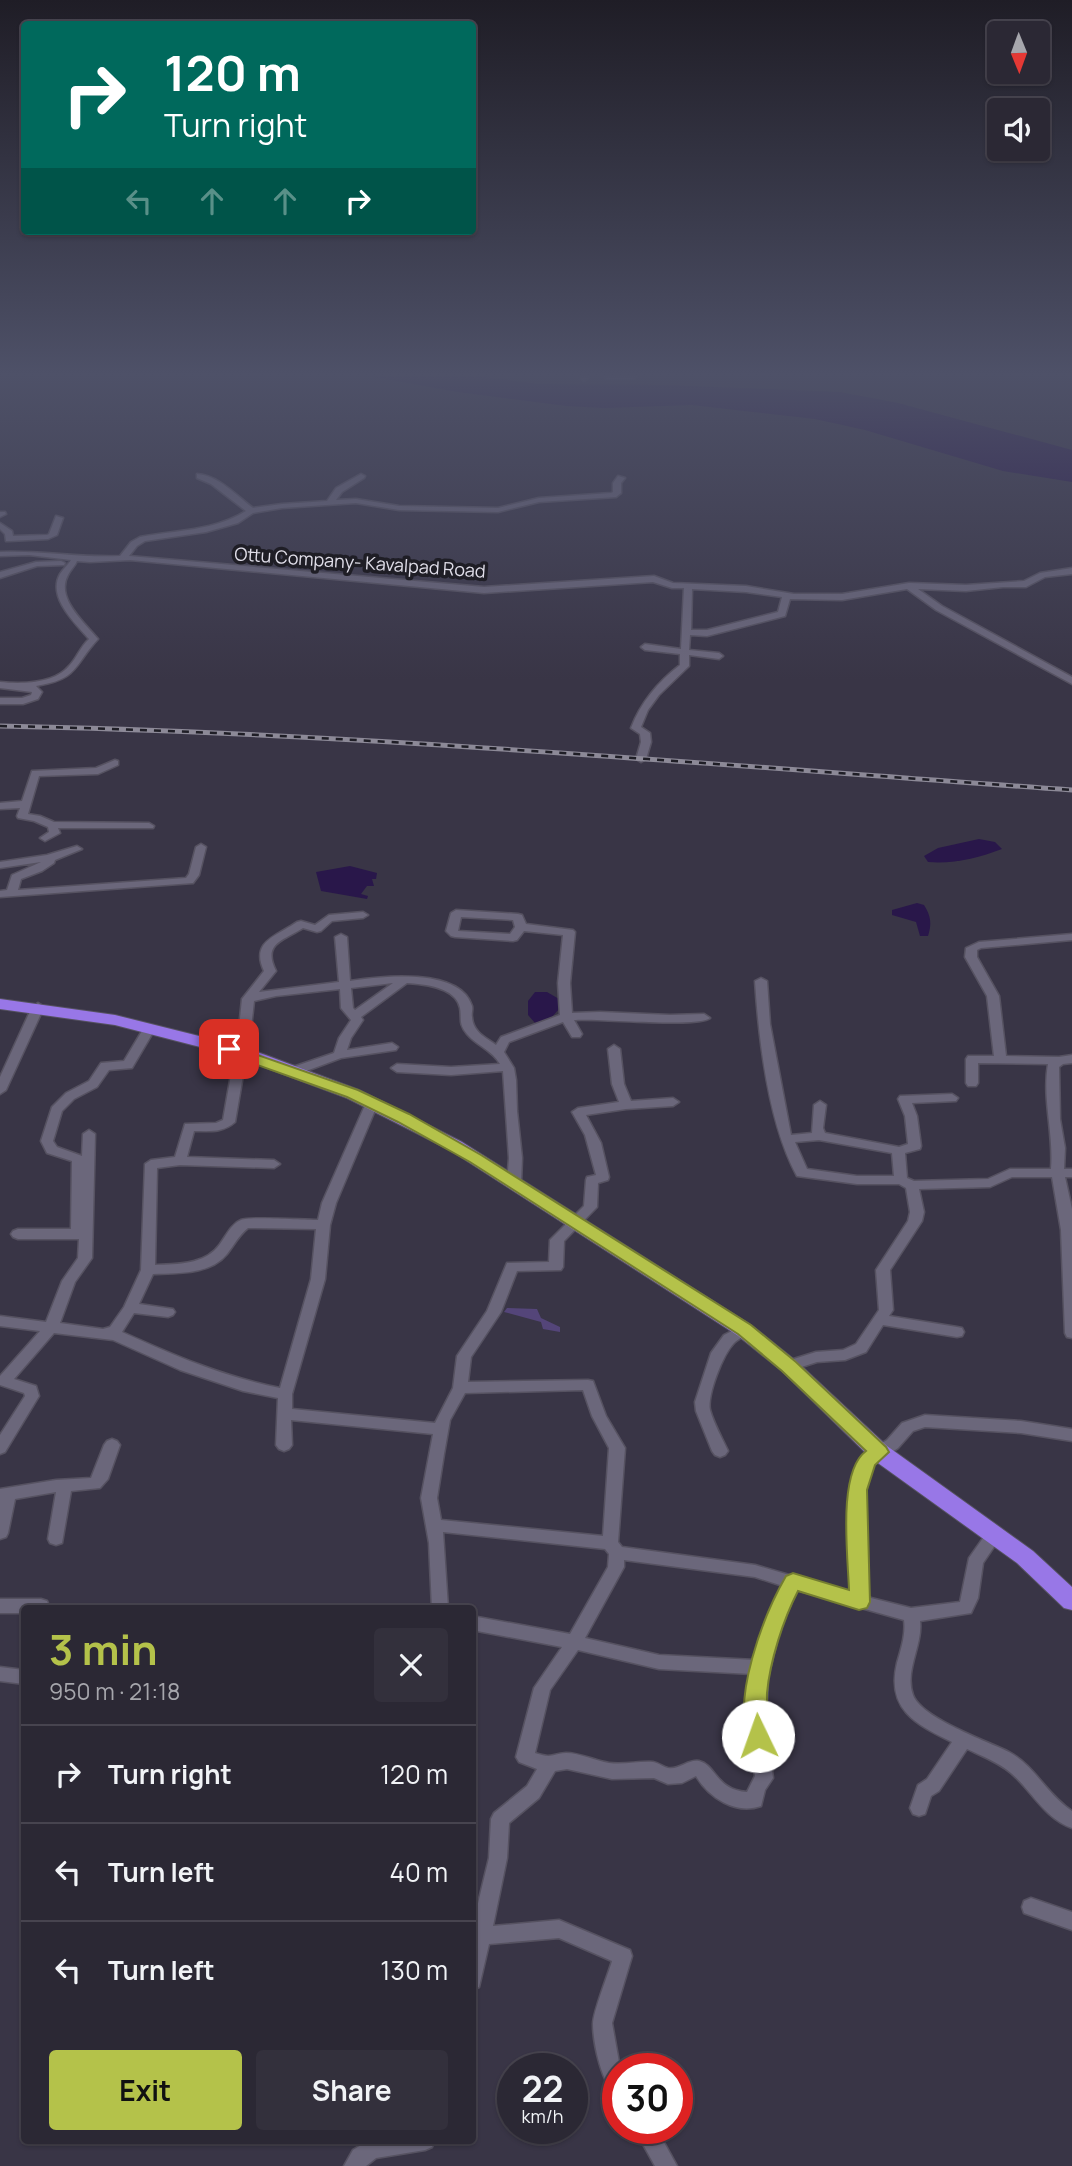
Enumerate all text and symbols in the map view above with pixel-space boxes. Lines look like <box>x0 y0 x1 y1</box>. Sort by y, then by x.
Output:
north arrow <box>987 21 1050 84</box>
map controls <box>987 21 1050 161</box>
text: 120 m <box>164 39 301 106</box>
icon: right <box>49 49 140 140</box>
button: sound <box>987 98 1050 161</box>
text: Turn right <box>164 103 307 147</box>
icon: left <box>120 182 158 220</box>
icon: ahead <box>193 182 231 220</box>
icon: ahead <box>266 182 304 220</box>
icon: right <box>339 182 377 220</box>
street label: Ottu Company- Kavalpad Road <box>234 541 487 583</box>
pin <box>199 1019 259 1079</box>
icon: arrive <box>210 1030 248 1068</box>
text: 3 min <box>49 1620 158 1678</box>
button: close <box>374 1628 448 1702</box>
text: 950 m · 21:18 <box>49 1675 180 1707</box>
position arrow <box>721 1699 795 1773</box>
icon: right <box>49 1755 87 1793</box>
text: Turn right <box>108 1756 232 1792</box>
text: 120 m <box>380 1756 448 1792</box>
icon: left <box>49 1853 87 1891</box>
text: Turn left <box>108 1854 215 1890</box>
text: 40 m <box>390 1854 448 1890</box>
icon: left <box>49 1951 87 1989</box>
text: Turn left <box>108 1952 215 1988</box>
text: 130 m <box>380 1952 448 1988</box>
button: Exit <box>49 2050 242 2130</box>
button: Share <box>256 2050 448 2130</box>
speed limit sign: 30 <box>602 2053 693 2144</box>
text: 22 <box>522 2065 563 2113</box>
text: km/h <box>522 2104 563 2128</box>

